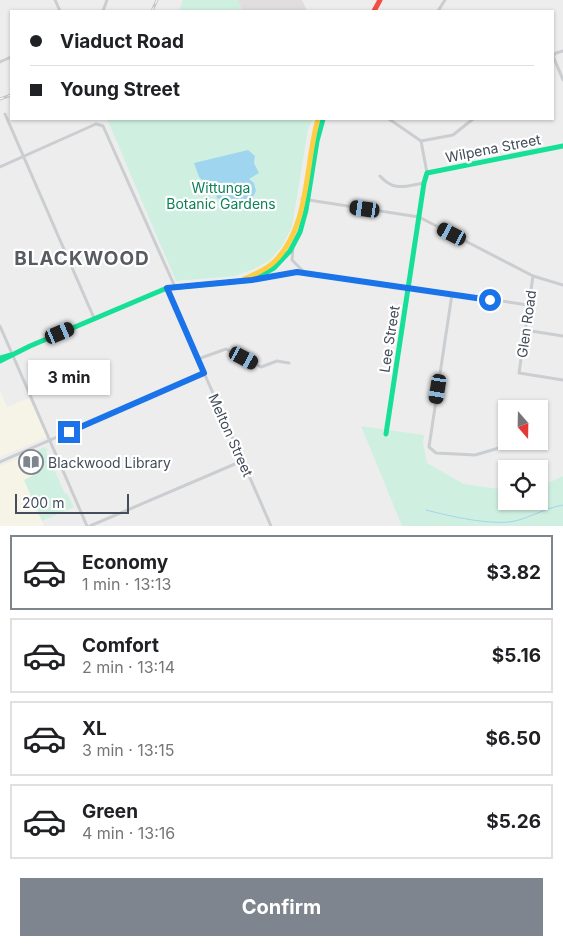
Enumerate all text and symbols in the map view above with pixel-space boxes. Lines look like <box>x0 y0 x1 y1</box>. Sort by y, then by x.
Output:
text: Viaduct Road <box>60 30 184 53</box>
text: Young Street <box>60 78 180 101</box>
street label: Wilpena Street <box>444 130 543 166</box>
park label: Wittunga Botanic Gardens <box>166 179 276 212</box>
car <box>349 199 380 219</box>
car <box>435 221 468 247</box>
district label: BLACKWOOD <box>14 247 150 270</box>
route start <box>479 289 501 311</box>
street label: Glen Road <box>513 289 539 359</box>
street label: Lee Street <box>375 304 403 374</box>
car <box>43 320 76 346</box>
car <box>227 344 260 372</box>
callout: 3 min <box>28 360 110 394</box>
text: 3 min <box>47 367 91 387</box>
car <box>428 373 447 405</box>
street label: Melton Street <box>205 391 257 479</box>
north arrow <box>498 400 548 450</box>
map controls <box>498 400 548 510</box>
route end <box>58 421 80 443</box>
library icon: Blackwood Library <box>18 449 44 475</box>
place label: Blackwood Library <box>48 454 171 471</box>
button: locate <box>498 460 548 510</box>
scale bar <box>15 491 129 514</box>
text: 200 m <box>22 494 64 511</box>
icon: car <box>22 550 67 595</box>
text: Economy <box>82 551 168 574</box>
text: $3.82 <box>487 561 541 584</box>
text: 1 min · 13:13 <box>82 574 171 594</box>
icon: car <box>22 633 67 678</box>
text: Comfort <box>82 634 159 657</box>
text: $5.16 <box>492 644 541 667</box>
text: 2 min · 13:14 <box>82 657 175 677</box>
icon: car <box>22 716 67 761</box>
text: XL <box>82 717 107 740</box>
text: $6.50 <box>486 727 541 750</box>
text: 3 min · 13:15 <box>82 740 175 760</box>
icon: car <box>22 799 67 844</box>
text: Green <box>82 800 138 823</box>
text: $5.26 <box>486 810 541 833</box>
text: 4 min · 13:16 <box>82 823 175 843</box>
button: Confirm <box>20 878 543 936</box>

